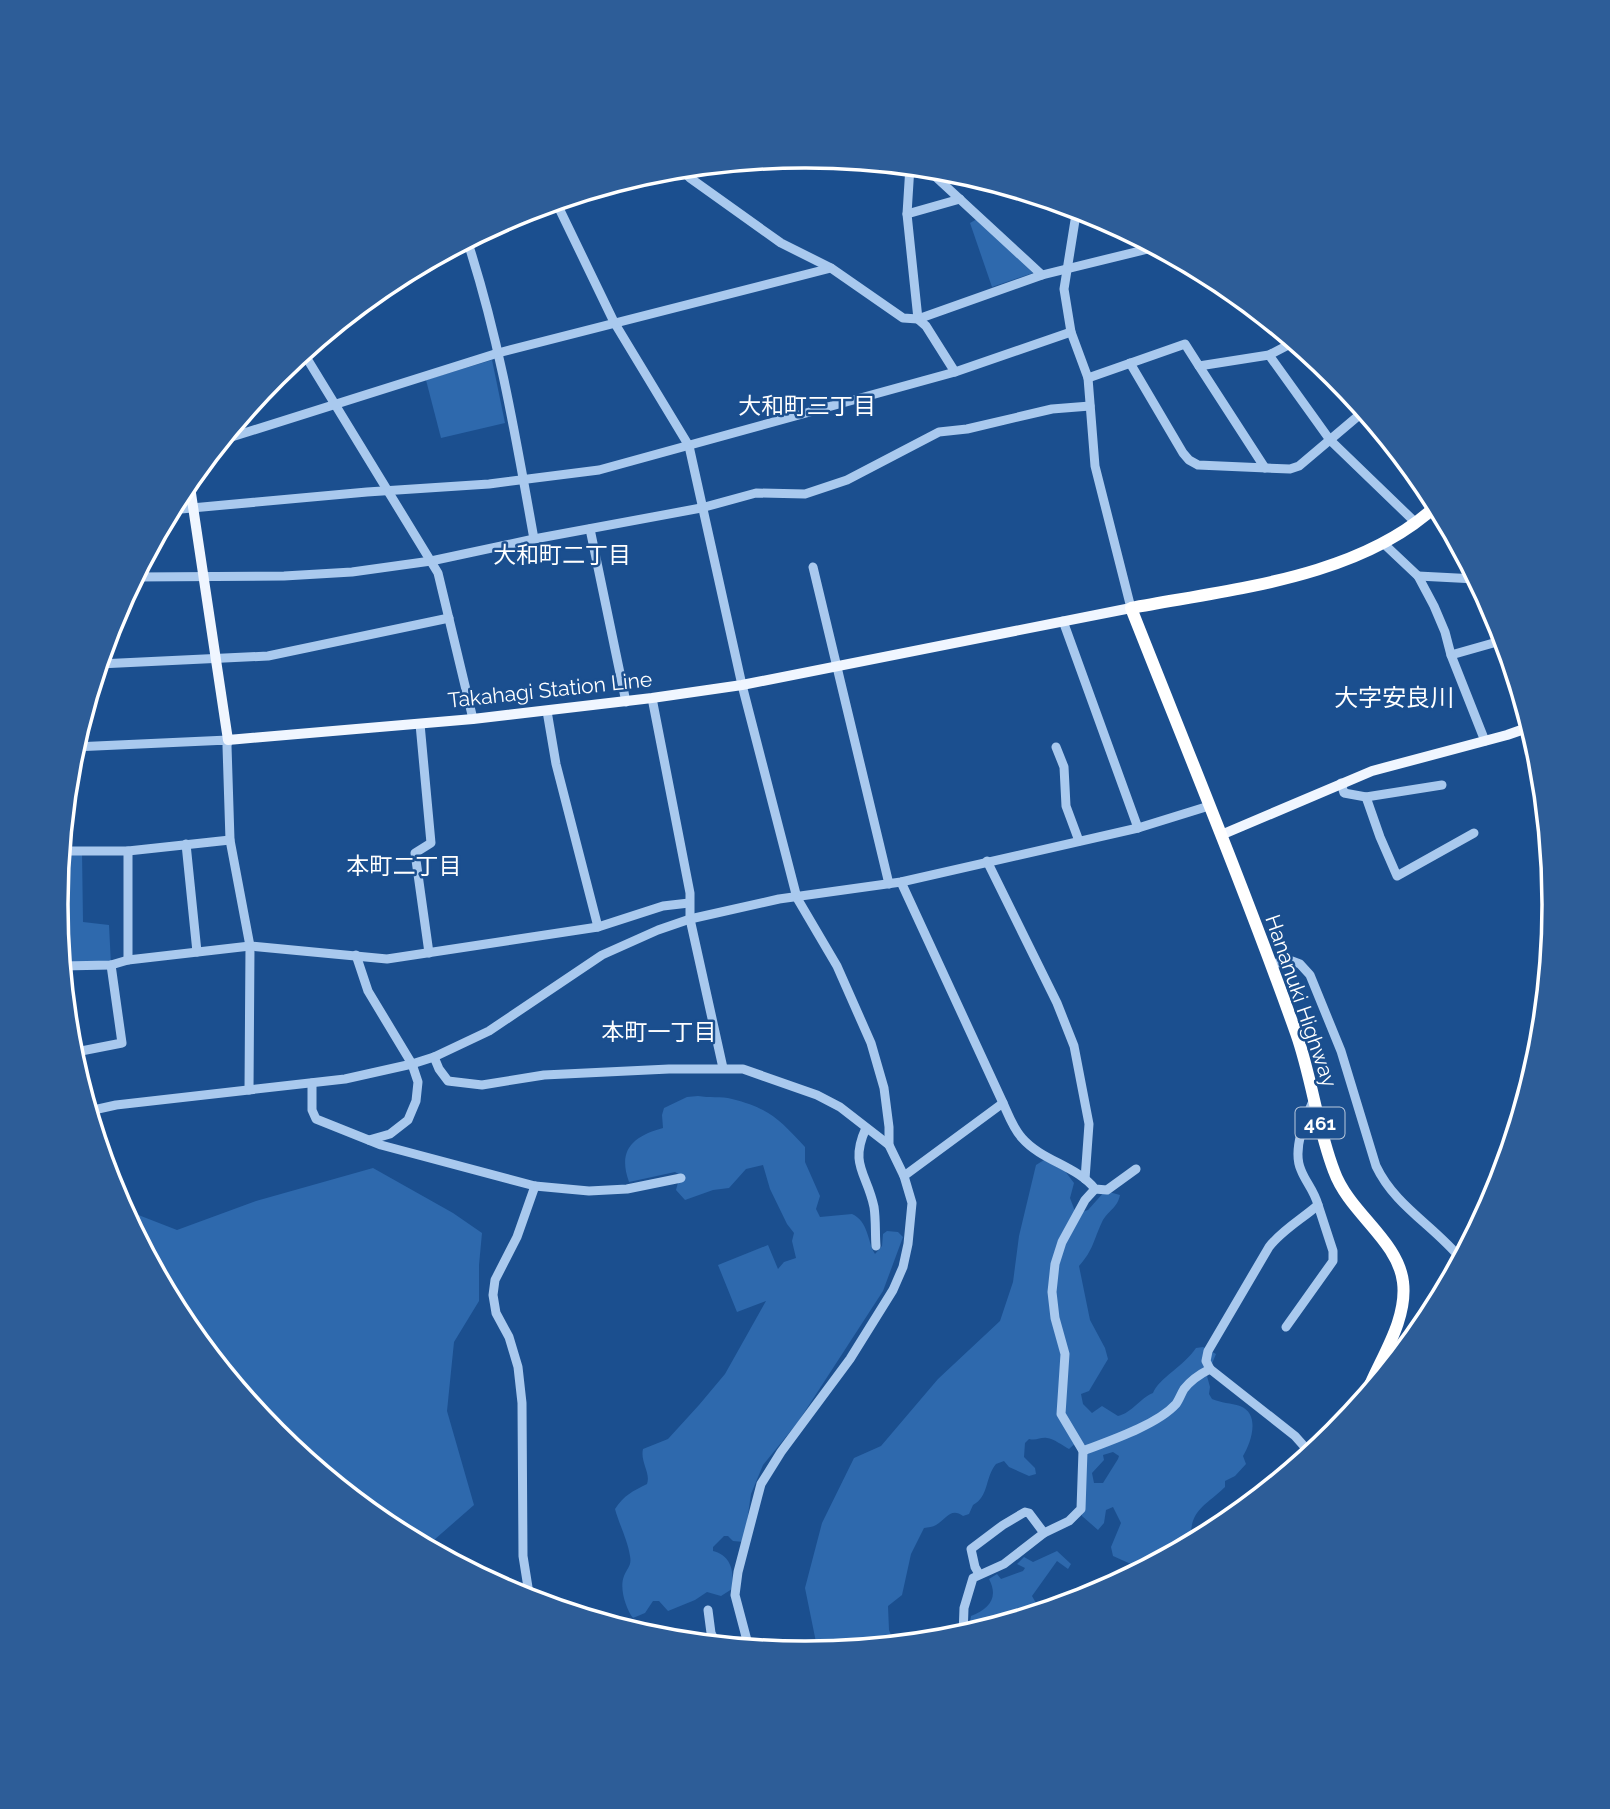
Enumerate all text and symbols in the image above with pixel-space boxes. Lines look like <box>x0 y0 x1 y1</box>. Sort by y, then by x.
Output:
district label: 大和町三丁目 <box>738 392 876 419</box>
district label: 大和町二丁目 <box>493 541 631 568</box>
street label: Takahagi Station Line <box>447 666 653 713</box>
district label: 大字安良川 <box>1334 683 1454 712</box>
district label: 本町二丁目 <box>347 852 462 879</box>
street label: Hananuki Highway <box>1260 911 1343 1090</box>
district label: 本町一丁目 <box>602 1018 717 1045</box>
road number: 461 <box>1296 1107 1344 1138</box>

